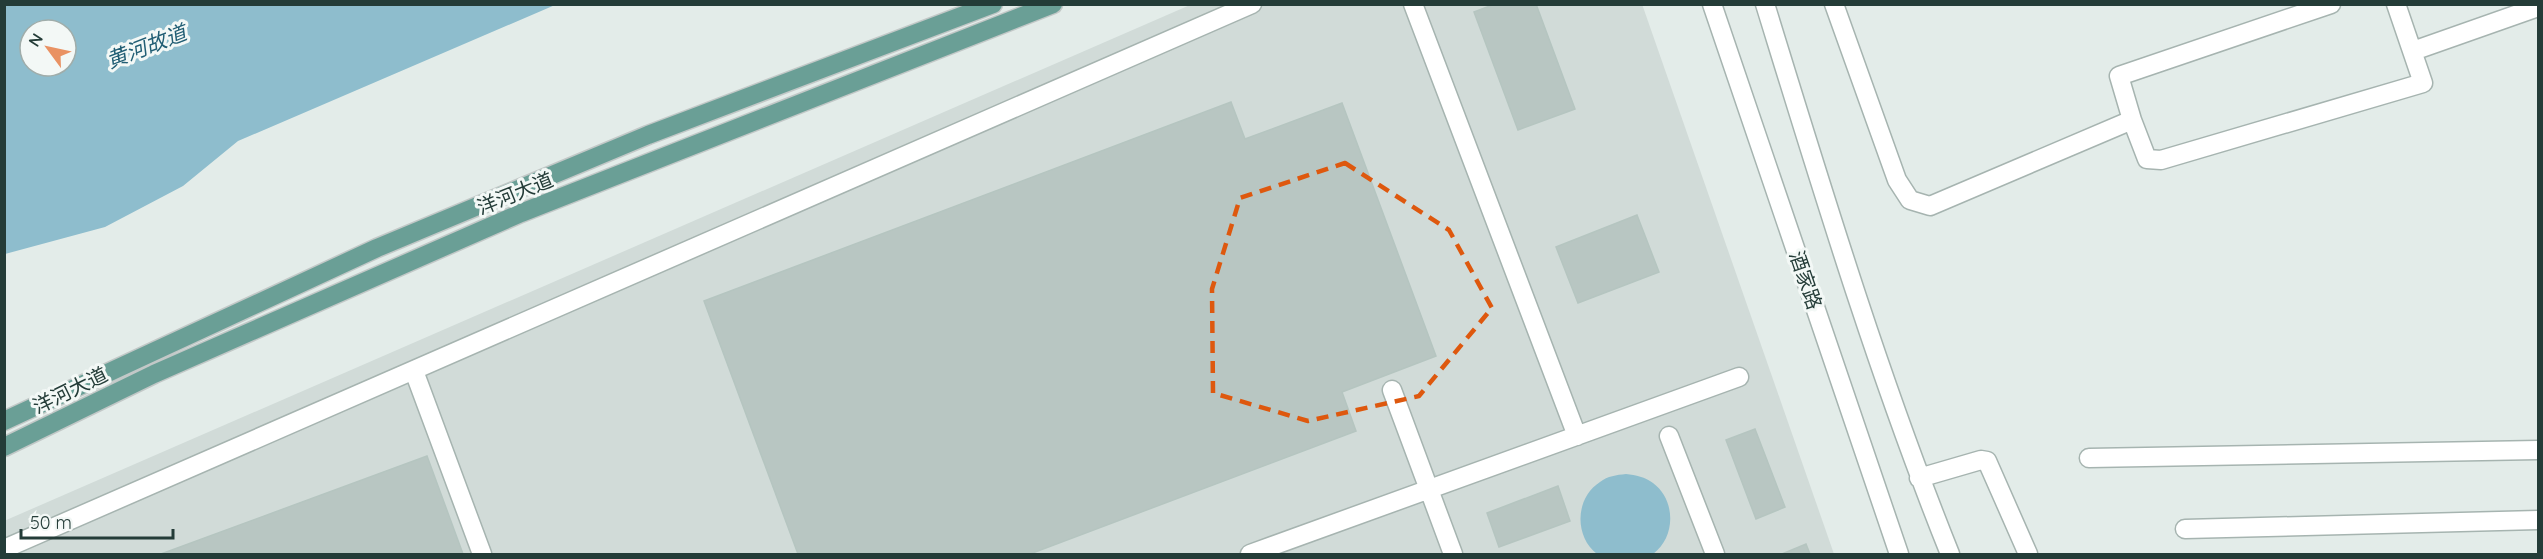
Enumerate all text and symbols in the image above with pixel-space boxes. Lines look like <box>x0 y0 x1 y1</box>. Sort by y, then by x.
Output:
north arrow <box>18 18 78 78</box>
water label: 黄河故道 <box>102 18 193 73</box>
text: N <box>24 29 47 50</box>
street label: 洋河大道 <box>473 166 557 220</box>
street label: 酒家路 <box>1784 248 1828 312</box>
street label: 洋河大道 <box>29 361 111 419</box>
scale bar <box>21 502 172 540</box>
text: 50 m <box>30 511 72 534</box>

